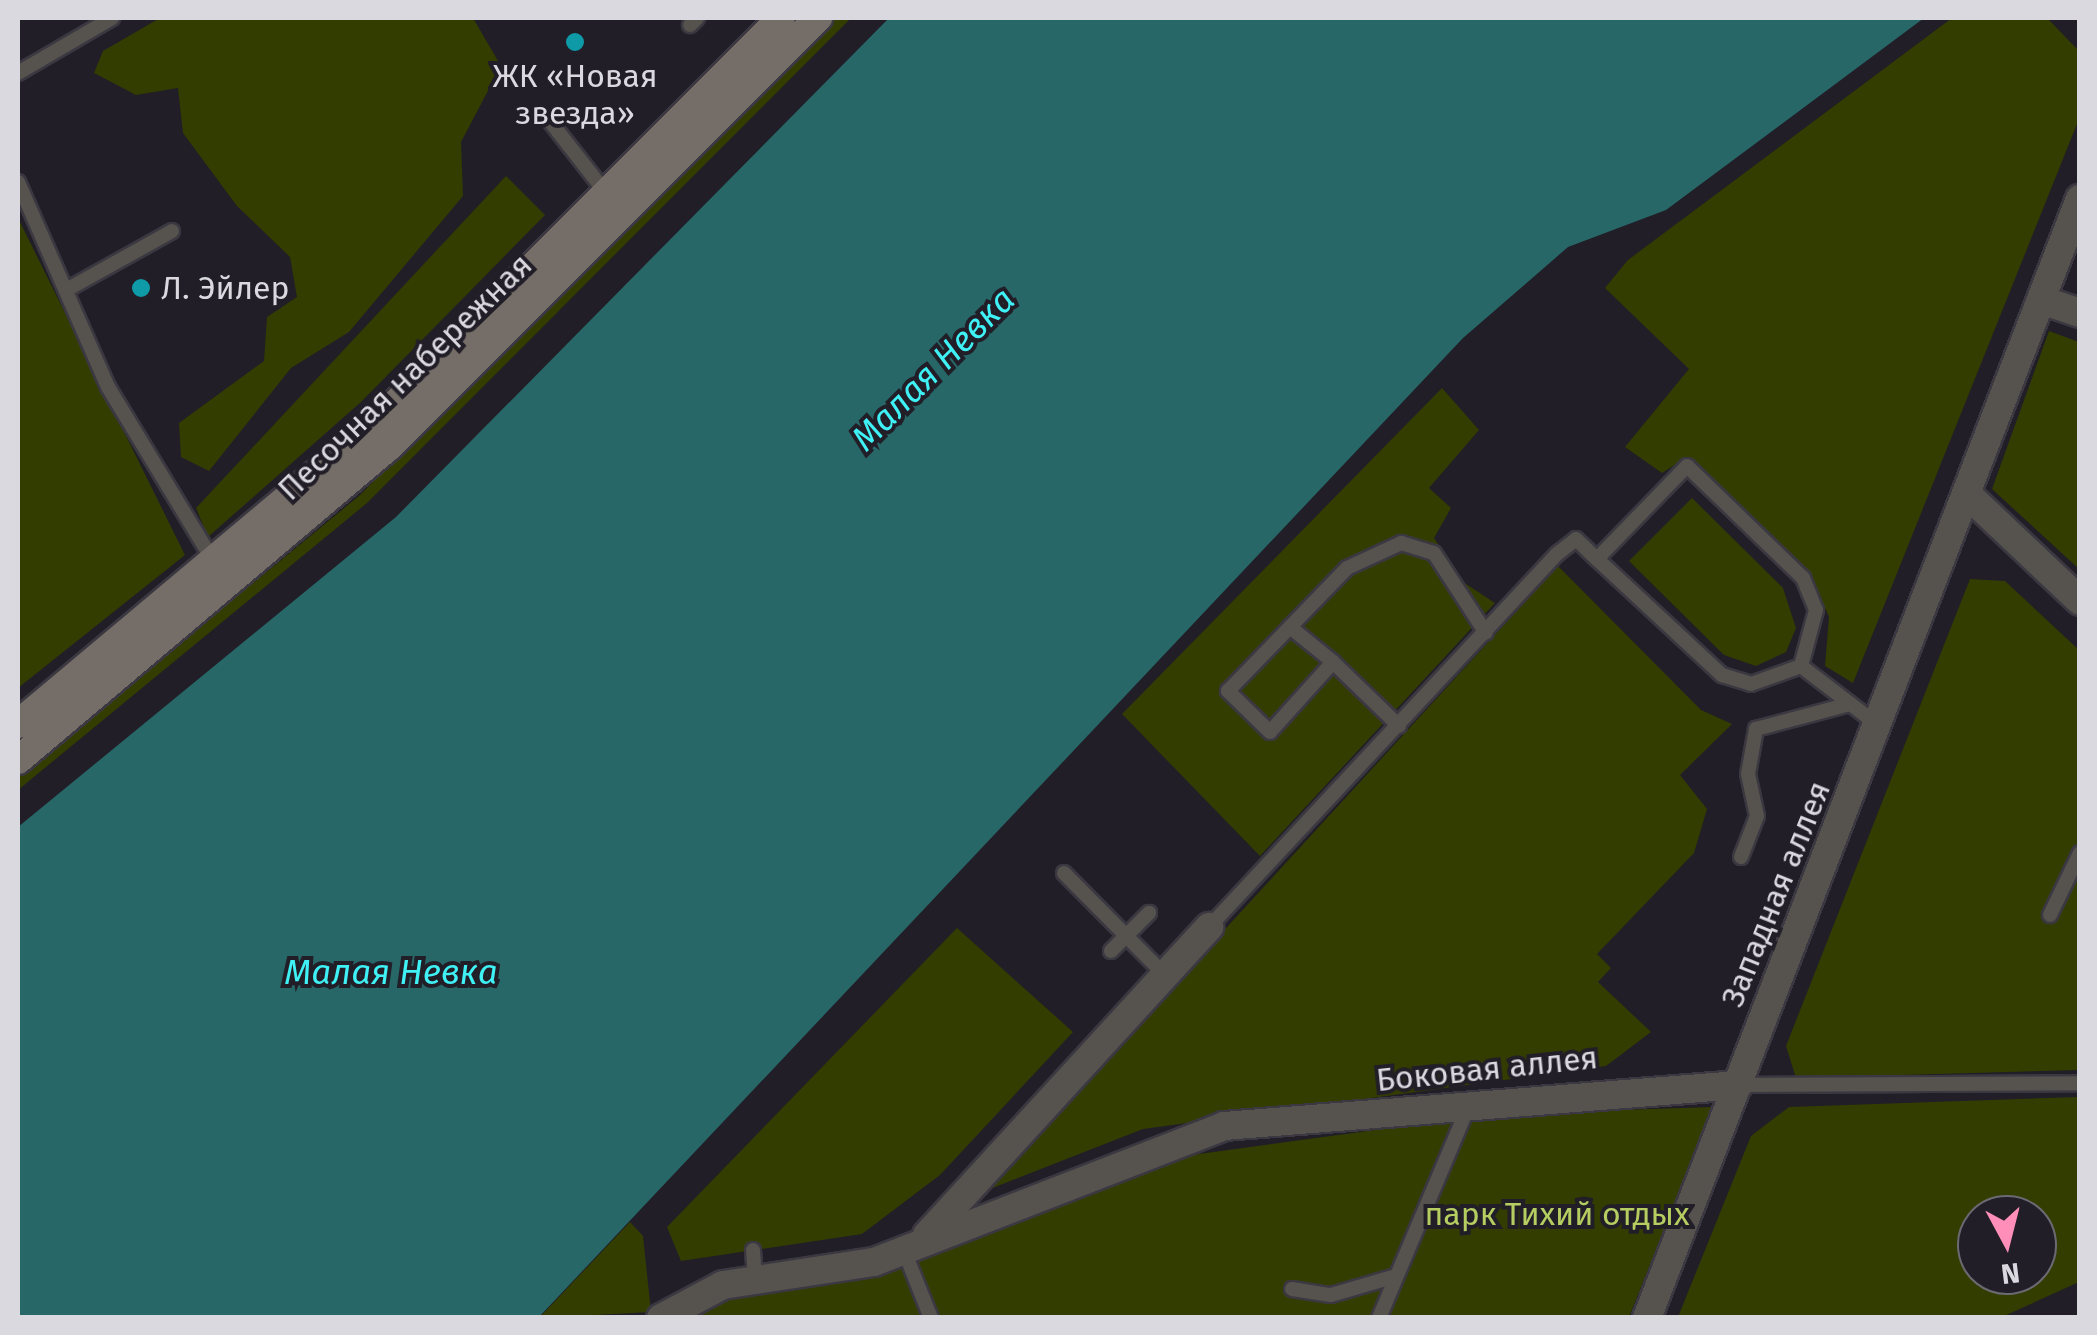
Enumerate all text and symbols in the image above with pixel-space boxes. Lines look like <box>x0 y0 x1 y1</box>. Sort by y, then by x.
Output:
marker: ЖК «Новая звезда» <box>564 31 586 53</box>
place label: ЖК «Новая звезда» <box>492 58 658 133</box>
street label: Песочная набережная <box>270 246 540 508</box>
place label: Л. Эйлер <box>161 269 290 307</box>
marker: Л. Эйлер <box>130 277 152 299</box>
water label: Малая Невка <box>843 279 1023 459</box>
street label: Западная аллея <box>1713 776 1839 1012</box>
water label: Малая Невка <box>284 951 498 993</box>
street label: Боковая аллея <box>1374 1038 1600 1100</box>
park label: парк Тихий отдых <box>1424 1195 1690 1233</box>
north arrow <box>1957 1195 2057 1295</box>
text: N <box>1999 1256 2022 1291</box>

